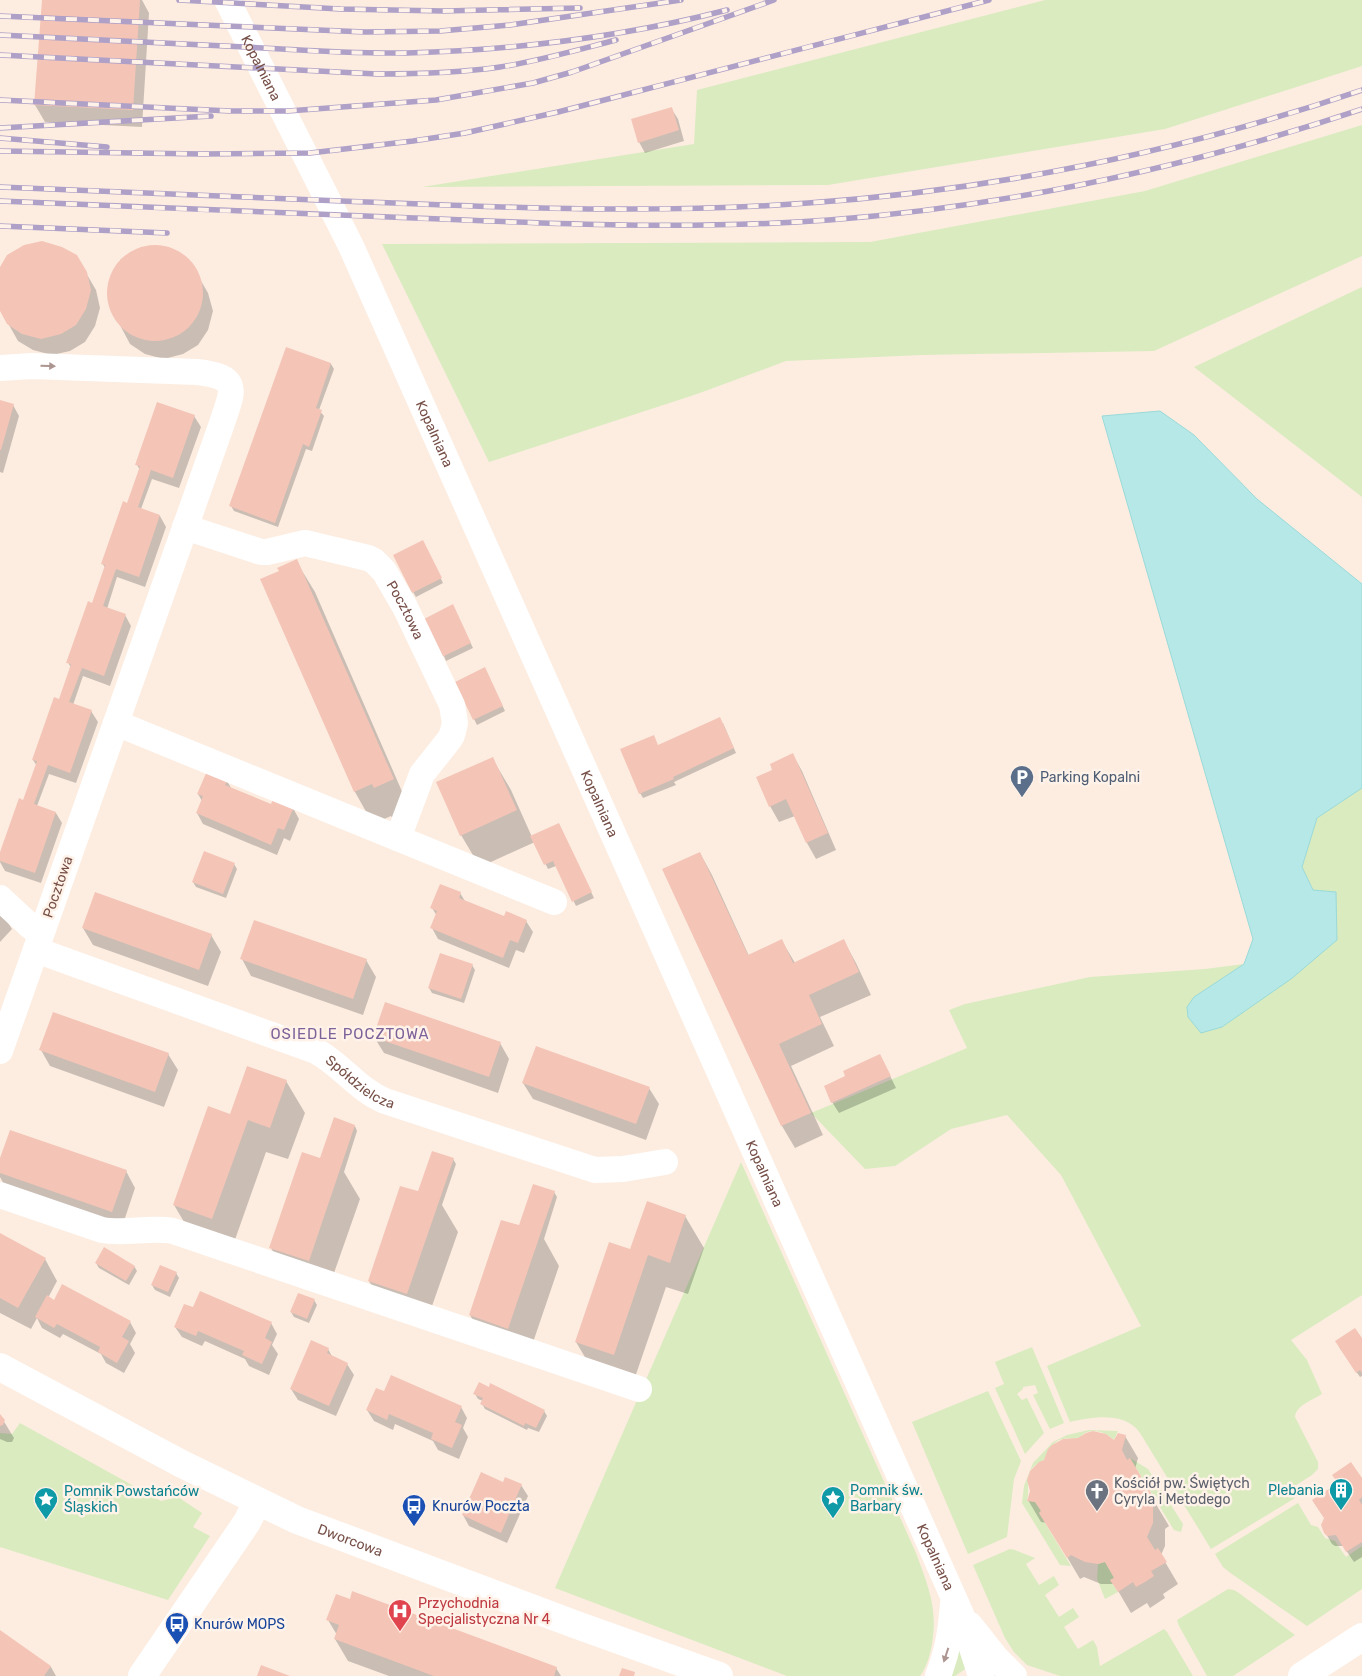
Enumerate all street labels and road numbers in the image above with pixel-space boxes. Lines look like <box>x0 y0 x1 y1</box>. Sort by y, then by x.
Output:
street label: Kopalniana <box>238 32 285 104</box>
street label: Kopalniana <box>412 398 457 470</box>
street label: Pocztowa <box>383 577 428 642</box>
street label: Kopalniana <box>577 768 622 840</box>
street label: Pocztowa <box>40 854 76 920</box>
street label: Spółdzielcza <box>322 1051 397 1112</box>
street label: Kopalniana <box>742 1137 787 1210</box>
street label: Dworcowa <box>315 1520 385 1560</box>
street label: Kopalniana <box>913 1521 958 1593</box>

